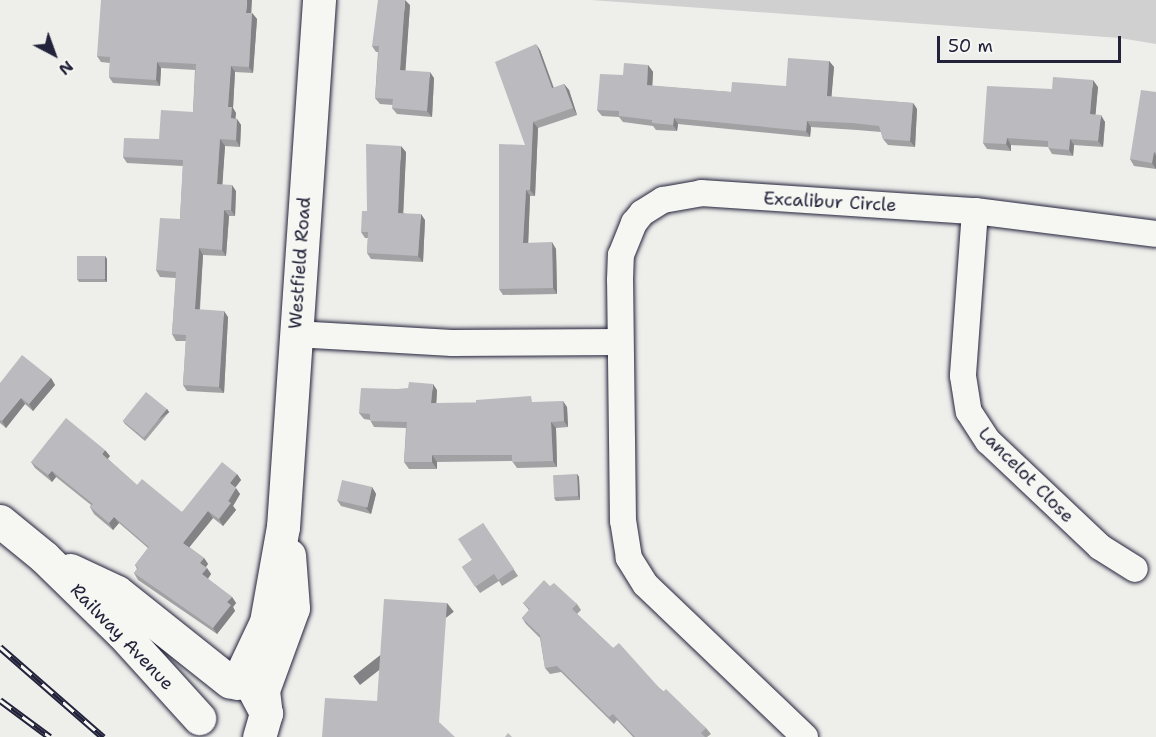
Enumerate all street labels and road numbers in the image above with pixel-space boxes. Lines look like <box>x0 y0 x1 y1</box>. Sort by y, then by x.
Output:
street label: Excalibur Circle <box>763 188 897 216</box>
street label: Westfield Road <box>285 196 315 330</box>
street label: Lancelot Close <box>974 423 1078 527</box>
street label: Railway Avenue <box>66 579 178 695</box>

